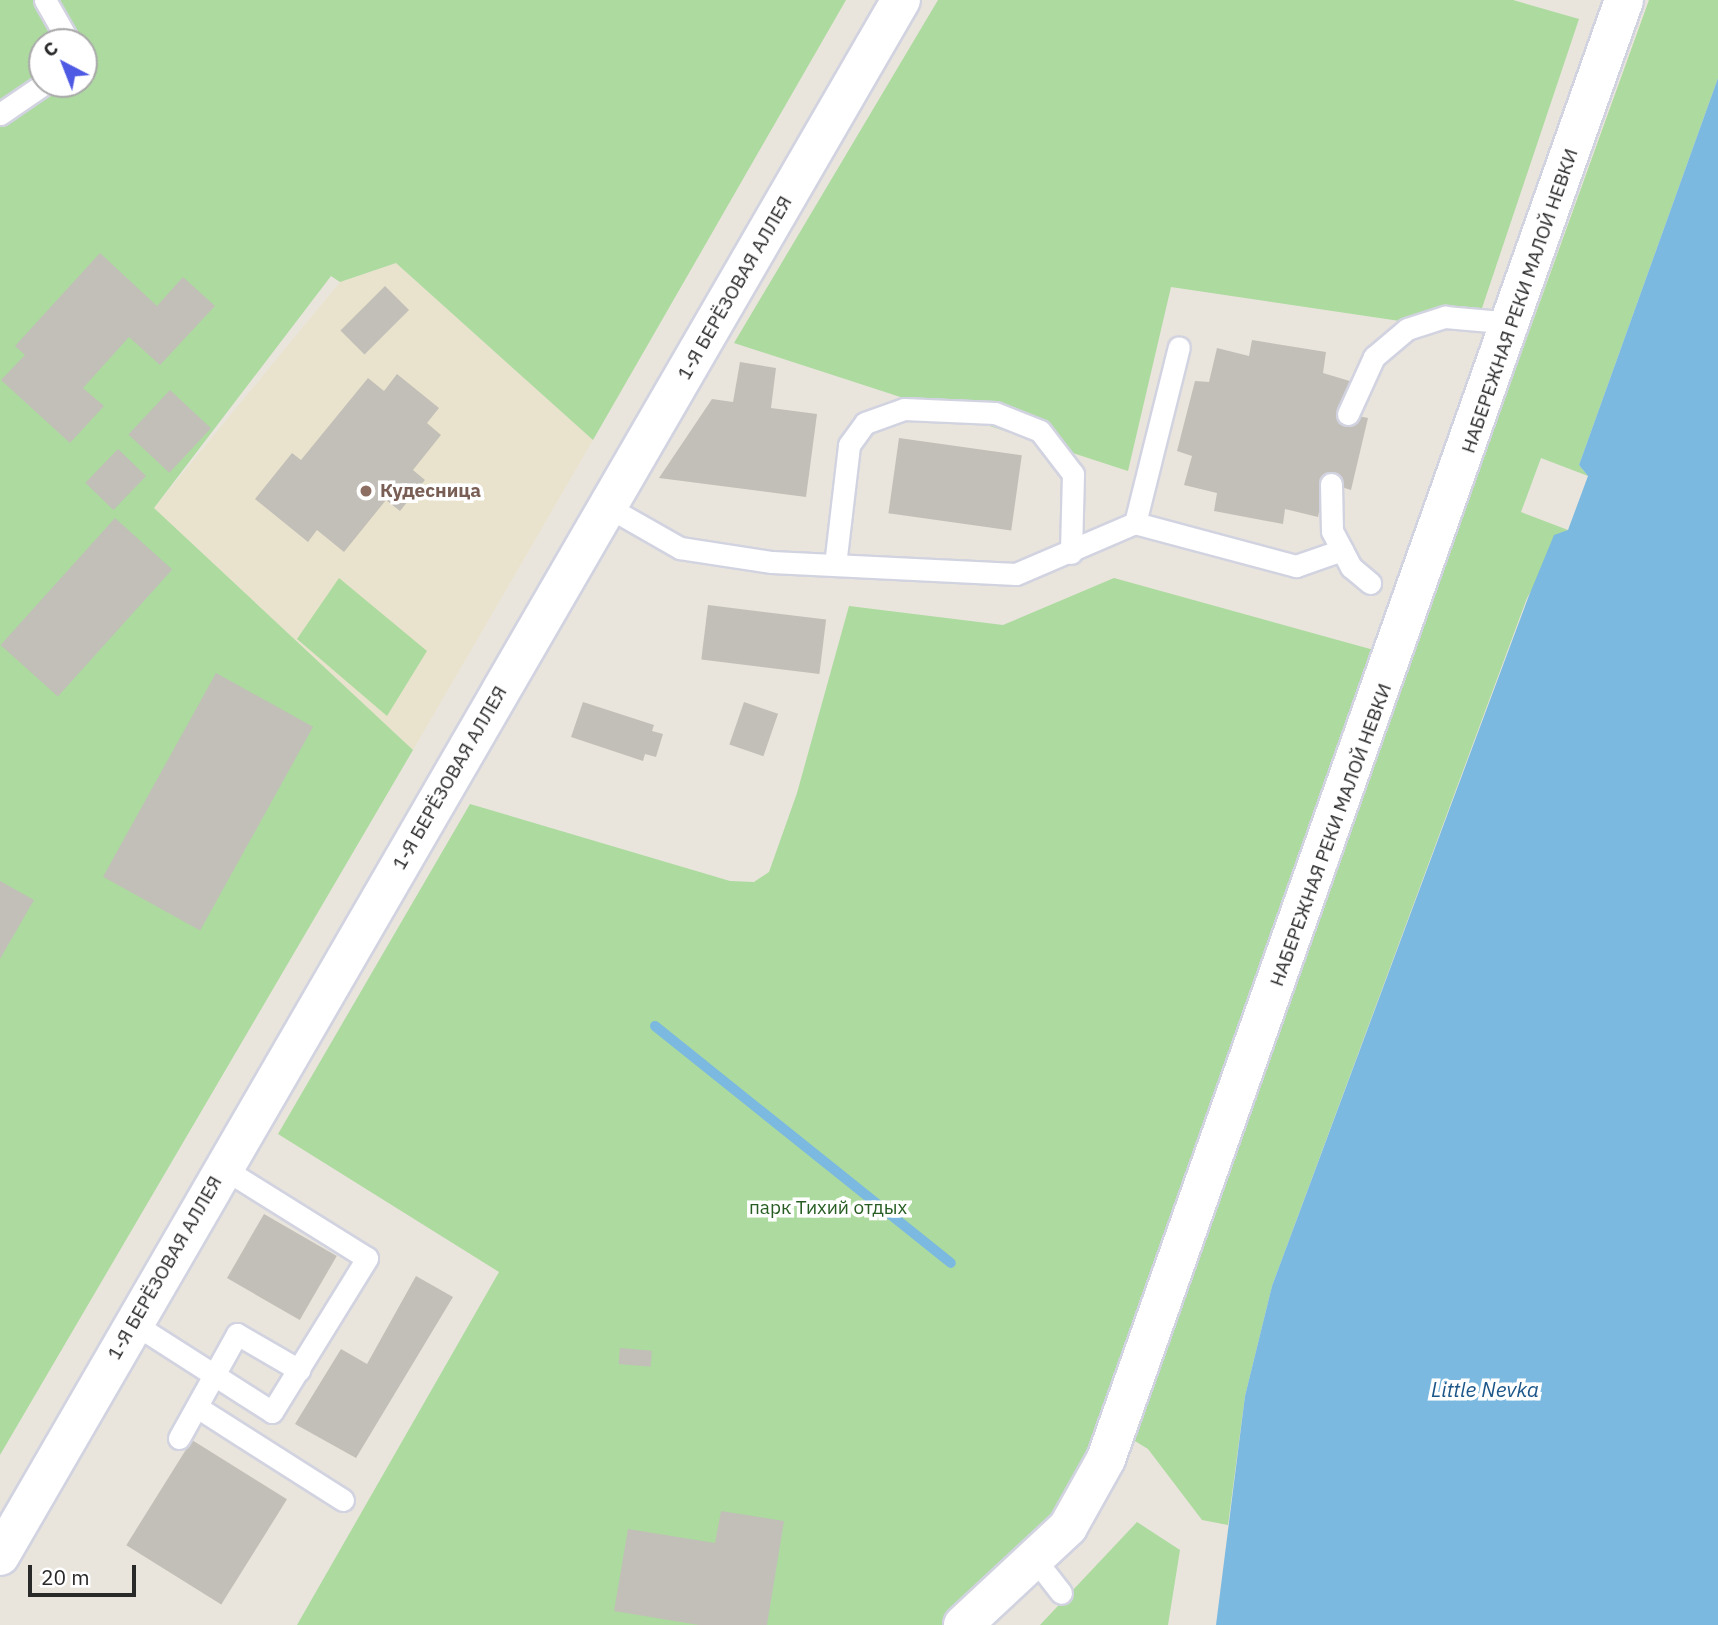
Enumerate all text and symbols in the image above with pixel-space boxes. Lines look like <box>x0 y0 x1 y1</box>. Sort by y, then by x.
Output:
north arrow <box>28 28 98 98</box>
text: С <box>38 36 63 62</box>
street label: НАБЕРЕЖНАЯ РЕКИ МАЛОЙ НЕВКИ <box>1457 146 1583 456</box>
street label: 1-Я БЕРЁЗОВАЯ АЛЛЕЯ <box>673 192 797 384</box>
place label: Кудесница <box>380 480 481 502</box>
marker: Кудесница <box>358 483 374 499</box>
street label: НАБЕРЕЖНАЯ РЕКИ МАЛОЙ НЕВКИ <box>1266 681 1396 989</box>
street label: 1-Я БЕРЁЗОВАЯ АЛЛЕЯ <box>388 682 512 874</box>
street label: 1-Я БЕРЁЗОВАЯ АЛЛЕЯ <box>103 1172 227 1364</box>
park label: парк Тихий отдых <box>749 1197 907 1219</box>
water label: Little Nevka <box>1431 1376 1539 1402</box>
scale bar <box>32 1552 140 1596</box>
text: 20 m <box>41 1563 90 1591</box>

